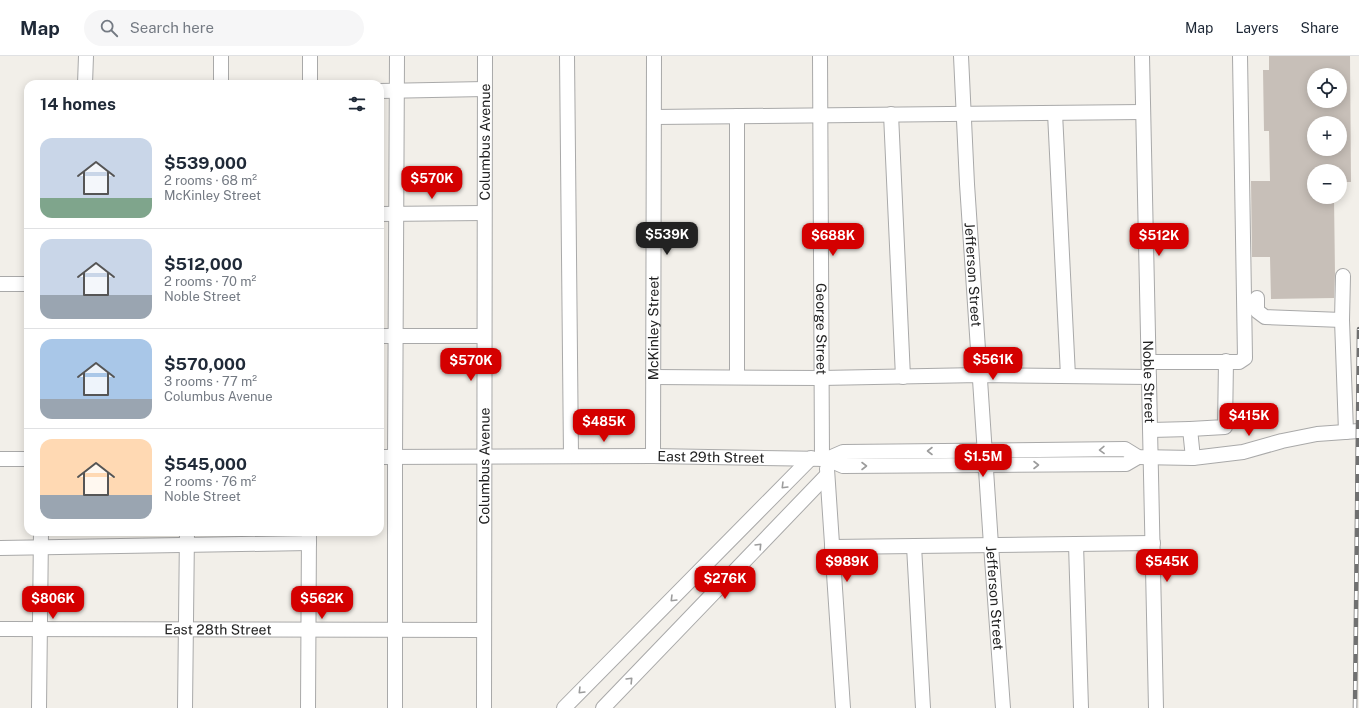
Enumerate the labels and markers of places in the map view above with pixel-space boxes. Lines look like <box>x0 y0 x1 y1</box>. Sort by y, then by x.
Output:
pin: $570K <box>404 166 460 200</box>
pin: $539K <box>639 222 695 256</box>
pin: $688K <box>805 223 861 257</box>
pin: $512K <box>1131 223 1187 257</box>
pin: $561K <box>965 347 1021 381</box>
pin: $570K <box>443 348 499 382</box>
pin: $415K <box>1221 403 1277 437</box>
pin: $485K <box>576 409 632 443</box>
pin: $1.5M <box>955 444 1011 478</box>
pin: $989K <box>819 549 875 583</box>
pin: $545K <box>1139 549 1195 583</box>
pin: $276K <box>697 566 753 600</box>
pin: $806K <box>25 586 81 620</box>
pin: $562K <box>294 586 350 620</box>

